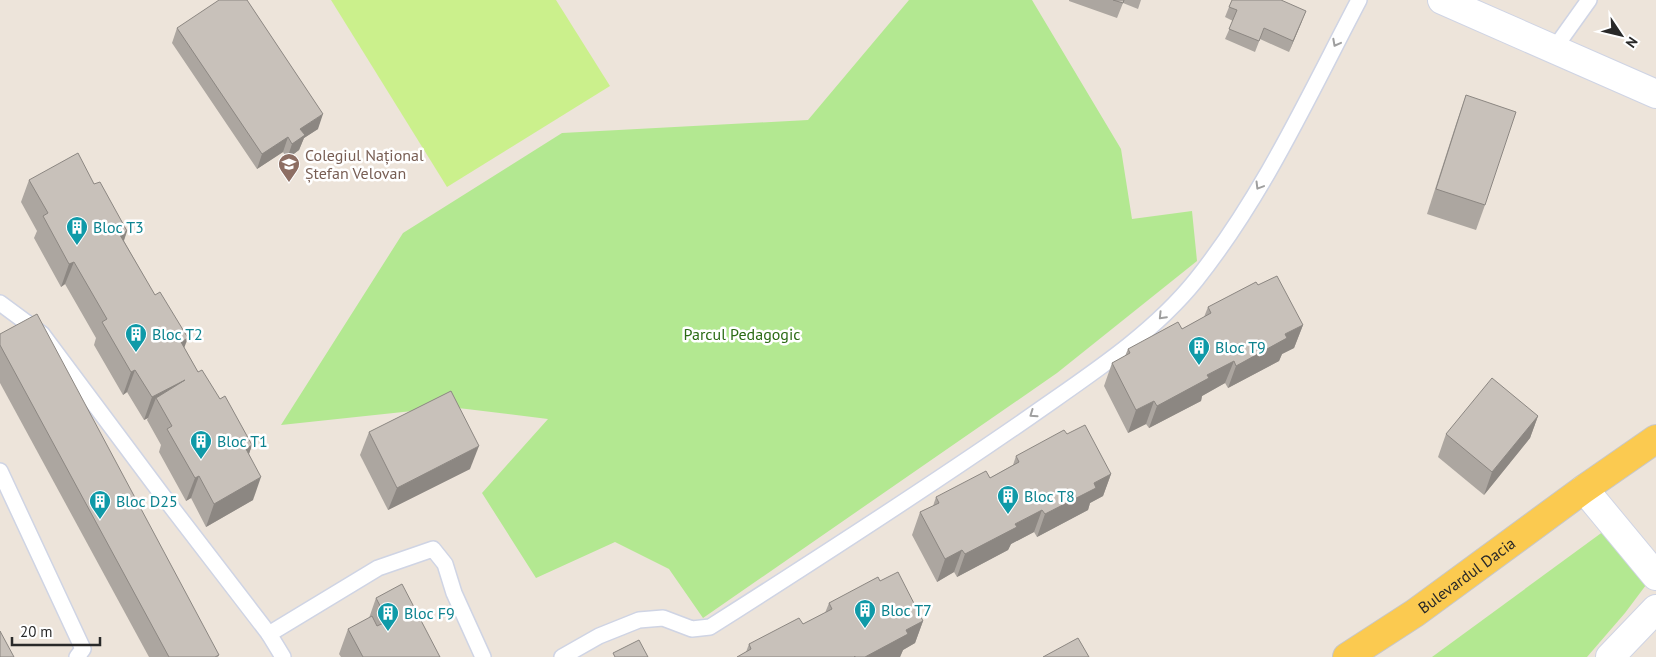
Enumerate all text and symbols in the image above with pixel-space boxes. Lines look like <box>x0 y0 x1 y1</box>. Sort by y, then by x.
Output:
north arrow <box>1596 10 1646 60</box>
text: N <box>1622 34 1642 51</box>
one-way arrow <box>1332 38 1342 47</box>
place label: Colegiul Național Ștefan Velovan <box>305 145 424 183</box>
school or university icon: Colegiul Național Ștefan Velovan <box>277 152 301 183</box>
one-way arrow <box>1256 181 1266 190</box>
building icon: Bloc T3 <box>65 215 89 246</box>
place label: Bloc T3 <box>93 217 144 237</box>
one-way arrow <box>1159 310 1168 319</box>
building icon: Bloc T2 <box>124 322 148 353</box>
place label: Bloc T2 <box>152 324 203 344</box>
park label: Parcul Pedagogic <box>684 324 800 344</box>
building icon: Bloc T9 <box>1187 335 1211 366</box>
place label: Bloc T9 <box>1215 337 1266 357</box>
one-way arrow <box>1029 408 1039 417</box>
building icon: Bloc T1 <box>189 429 213 460</box>
place label: Bloc T1 <box>217 431 268 451</box>
building icon: Bloc T8 <box>996 484 1020 515</box>
place label: Bloc T8 <box>1024 486 1075 506</box>
building icon: Bloc D25 <box>88 489 112 520</box>
place label: Bloc D25 <box>116 491 178 511</box>
street label: Bulevardul Dacia <box>1414 533 1519 617</box>
building icon: Bloc T7 <box>853 598 877 629</box>
place label: Bloc T7 <box>881 600 932 620</box>
building icon: Bloc F9 <box>376 601 400 632</box>
place label: Bloc F9 <box>404 603 455 623</box>
scale bar <box>12 614 100 646</box>
text: 20 m <box>20 622 53 641</box>

